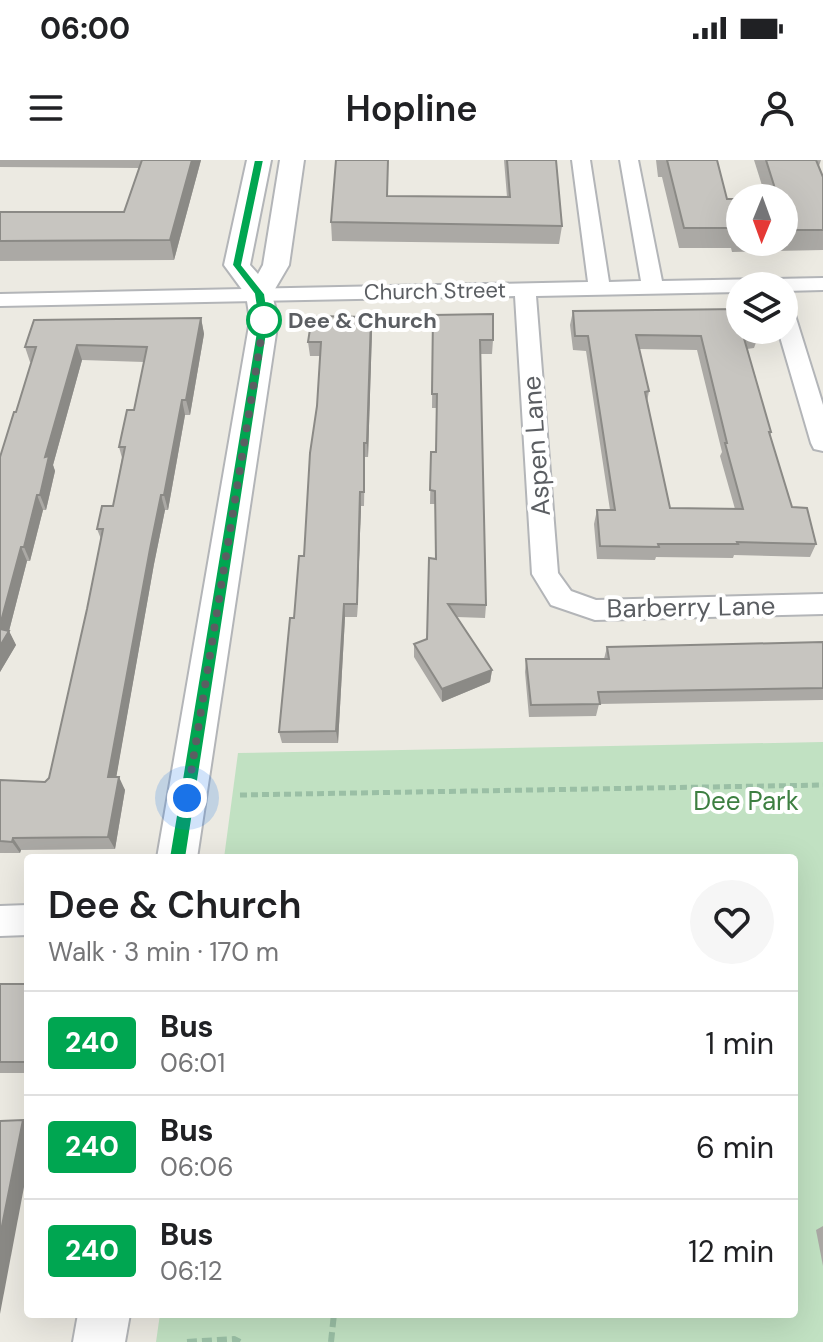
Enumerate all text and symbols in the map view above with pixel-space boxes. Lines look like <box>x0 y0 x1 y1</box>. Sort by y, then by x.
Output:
text: 06:00 <box>40 9 130 48</box>
text: Hopline <box>345 85 478 132</box>
icon: menu <box>24 86 68 130</box>
icon: person <box>755 86 799 130</box>
north arrow <box>726 184 798 256</box>
map controls <box>726 184 798 344</box>
button: layers <box>726 272 798 344</box>
street label: Church Street <box>364 275 506 307</box>
marker: Dee & Church <box>247 303 281 337</box>
place label: Dee & Church <box>288 306 437 335</box>
street label: Aspen Lane <box>514 375 558 517</box>
street label: Barberry Lane <box>606 589 776 625</box>
your location <box>167 778 207 818</box>
park label: Dee Park <box>693 784 799 818</box>
text: Dee & Church <box>48 880 301 930</box>
button: heart <box>690 880 774 964</box>
text: Walk · 3 min · 170 m <box>48 935 279 969</box>
text: Bus <box>160 1007 214 1046</box>
text: 240 <box>65 1024 119 1061</box>
text: 1 min <box>706 1024 774 1063</box>
text: 06:01 <box>160 1046 225 1080</box>
text: Bus <box>160 1111 214 1150</box>
text: 240 <box>65 1128 119 1165</box>
text: 6 min <box>696 1128 774 1167</box>
text: 06:06 <box>160 1150 233 1184</box>
text: Bus <box>160 1215 214 1254</box>
text: 240 <box>65 1232 119 1269</box>
text: 12 min <box>688 1232 774 1271</box>
text: 06:12 <box>160 1254 222 1288</box>

